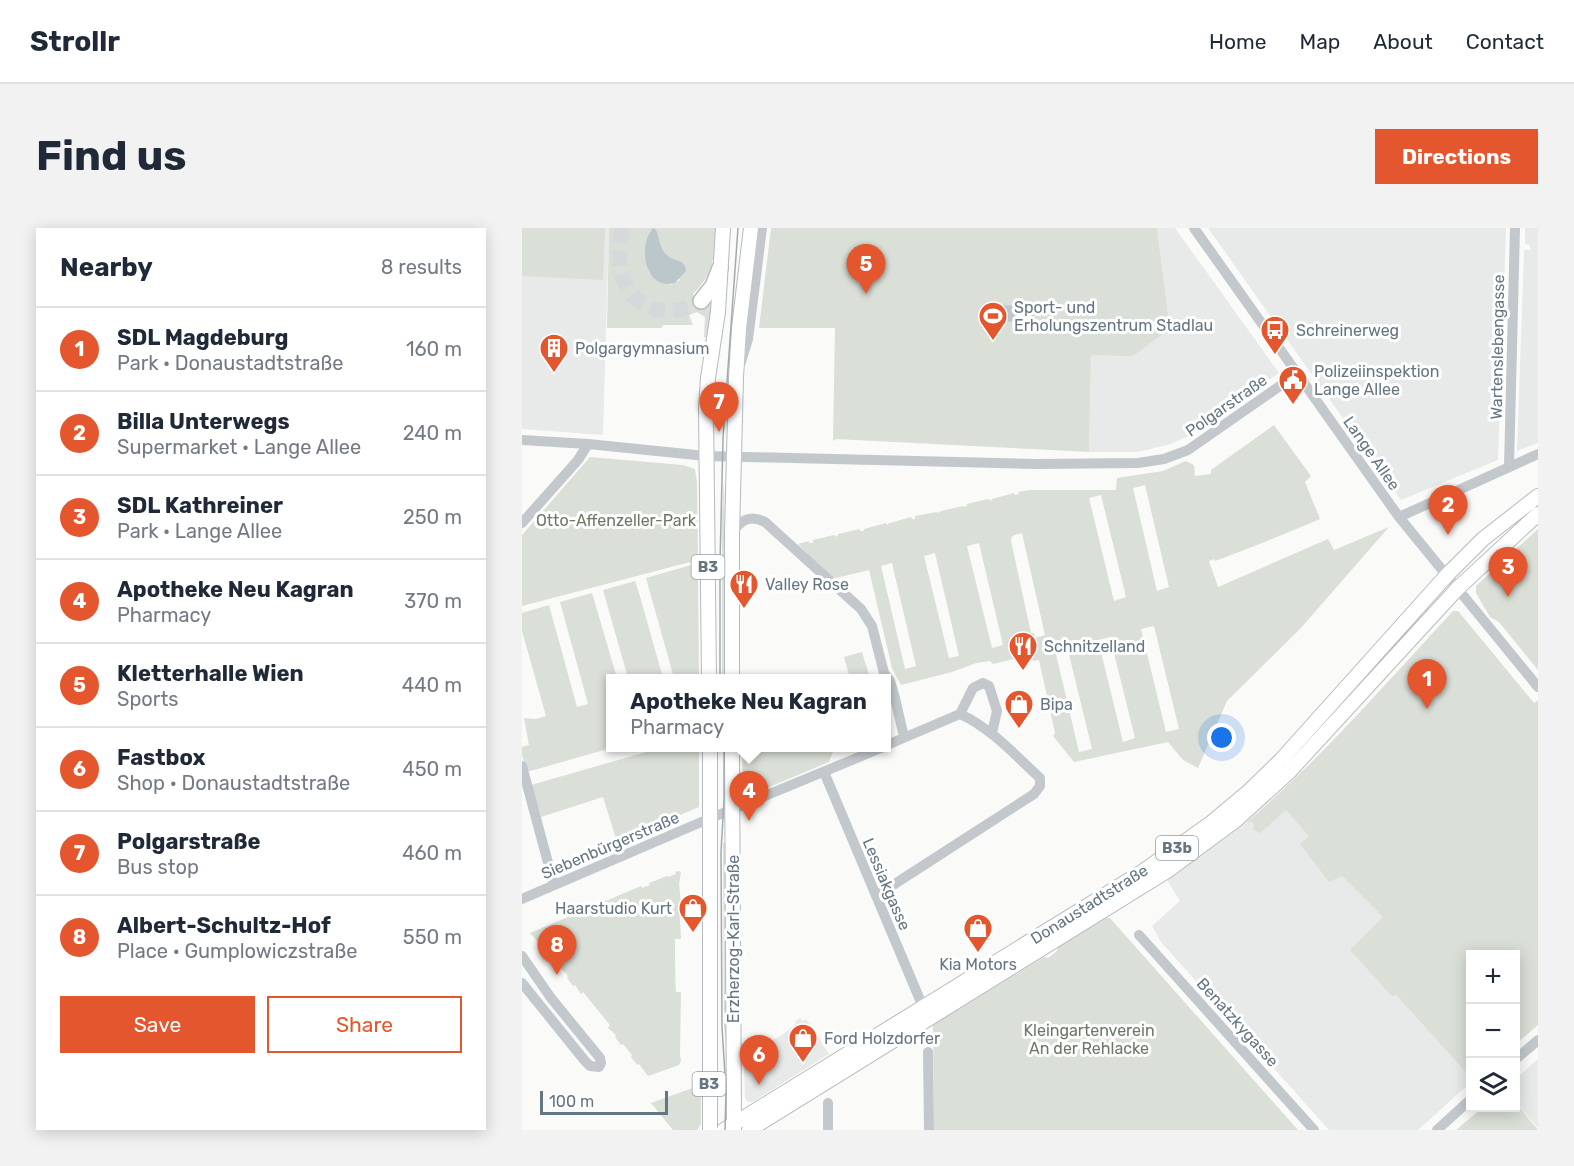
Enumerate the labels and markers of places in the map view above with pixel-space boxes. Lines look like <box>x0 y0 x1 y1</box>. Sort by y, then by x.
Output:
pin: 5 <box>846 244 886 294</box>
place label: Sport- und Erholungszentrum Stadlau <box>1014 298 1213 335</box>
sports icon: Sport- und Erholungszentrum Stadlau <box>977 300 1009 342</box>
bus stop icon: Schreinerweg <box>1259 314 1291 356</box>
place label: Schreinerweg <box>1296 321 1399 340</box>
building icon: Polgargymnasium <box>538 332 570 374</box>
place label: Polgargymnasium <box>575 339 710 358</box>
place label: Polizeiinspektion Lange Allee <box>1314 362 1439 399</box>
public building icon: Polizeiinspektion Lange Allee <box>1277 364 1309 406</box>
pin: 7 <box>700 382 738 432</box>
pin: 2 <box>1428 486 1468 535</box>
pin: 3 <box>1488 548 1528 597</box>
restaurant icon: Valley Rose <box>728 568 760 610</box>
place label: Valley Rose <box>765 575 849 594</box>
restaurant icon: Schnitzelland <box>1007 630 1039 672</box>
place label: Schnitzelland <box>1044 637 1145 656</box>
pin: 1 <box>1408 660 1446 709</box>
shop icon: Bipa <box>1003 688 1035 730</box>
place label: Bipa <box>1040 695 1073 714</box>
pin: 4 <box>730 772 768 821</box>
shop icon: Haarstudio Kurt <box>677 892 709 934</box>
place label: Haarstudio Kurt <box>555 899 672 918</box>
shop icon: Kia Motors <box>962 912 994 954</box>
pin: 8 <box>537 926 576 975</box>
place label: Kia Motors <box>939 955 1017 974</box>
shop icon: Ford Holzdorfer <box>787 1022 819 1064</box>
place label: Ford Holzdorfer <box>824 1029 940 1048</box>
pin: 6 <box>740 1036 778 1085</box>

